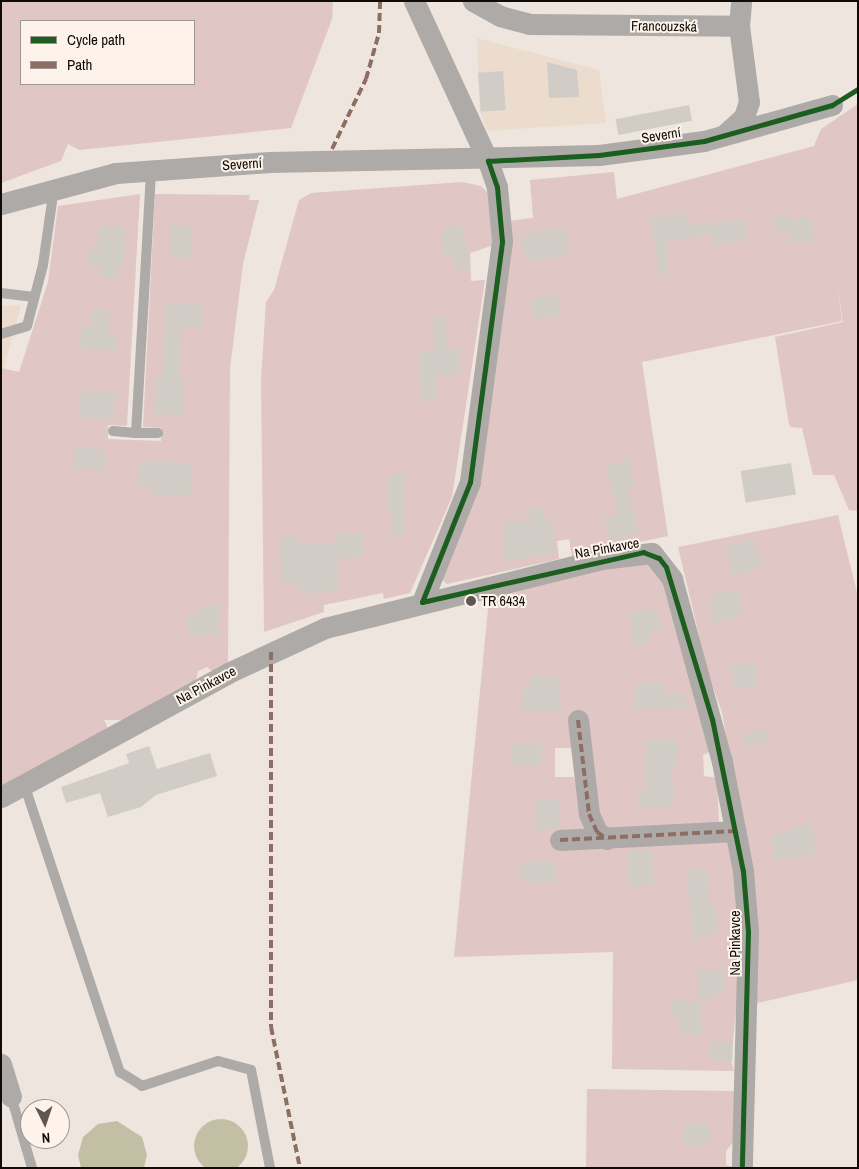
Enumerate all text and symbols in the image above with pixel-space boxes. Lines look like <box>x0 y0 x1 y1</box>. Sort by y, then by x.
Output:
street label: Francouzská <box>631 17 697 35</box>
legend <box>20 20 195 85</box>
text: Cycle path <box>67 29 125 50</box>
text: Path <box>67 54 92 75</box>
street label: Severní <box>640 124 682 146</box>
street label: Severní <box>222 154 262 174</box>
street label: Na Pinkavce <box>573 534 641 562</box>
place label: TR 6434 <box>481 593 525 609</box>
marker: TR 6434 <box>465 595 477 607</box>
street label: Na Pinkavce <box>173 662 239 708</box>
street label: Na Pinkavce <box>727 910 743 976</box>
north arrow <box>20 1099 70 1149</box>
text: N <box>41 1129 51 1147</box>

